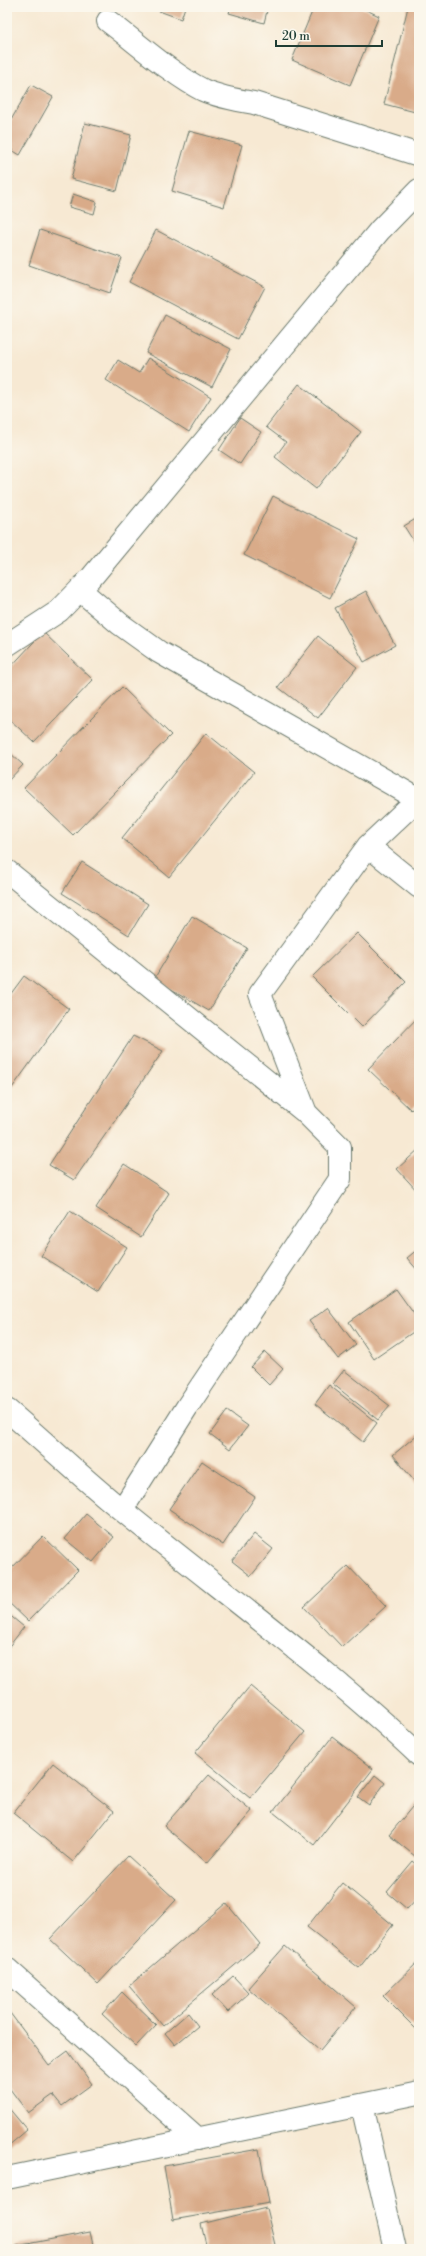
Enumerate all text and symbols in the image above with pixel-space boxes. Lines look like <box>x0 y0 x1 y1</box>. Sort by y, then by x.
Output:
scale bar <box>276 22 382 48</box>
text: 20 m <box>282 29 310 44</box>

